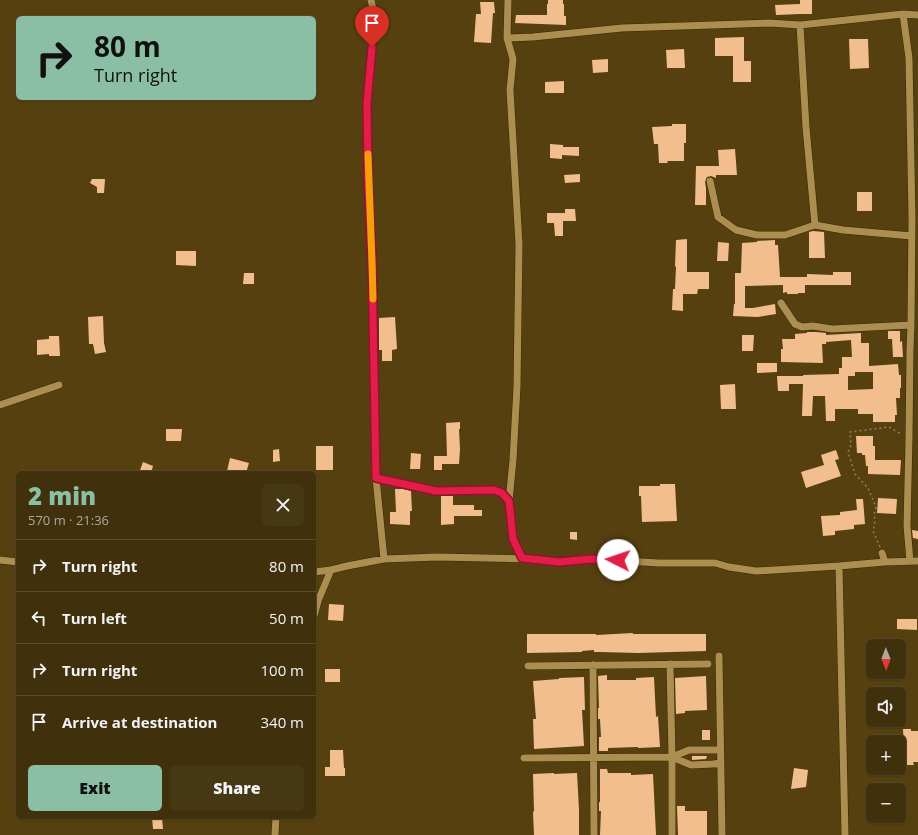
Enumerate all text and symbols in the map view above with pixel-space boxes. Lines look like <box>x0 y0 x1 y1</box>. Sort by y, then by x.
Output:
pin <box>355 6 389 47</box>
icon: arrive <box>361 12 383 34</box>
text: 80 m <box>94 27 161 65</box>
icon: right <box>28 32 80 84</box>
text: Turn right <box>94 63 177 87</box>
text: 2 min <box>28 479 96 512</box>
button: close <box>262 484 304 526</box>
text: 570 m · 21:36 <box>28 511 109 529</box>
position arrow <box>597 539 639 581</box>
icon: right <box>28 555 50 577</box>
text: Turn right <box>62 556 137 576</box>
text: 80 m <box>269 556 304 576</box>
icon: left <box>28 607 50 629</box>
text: Turn left <box>62 608 127 628</box>
text: 50 m <box>269 608 304 628</box>
north arrow <box>866 639 906 679</box>
map controls <box>866 639 906 823</box>
icon: right <box>28 659 50 681</box>
text: Turn right <box>62 660 137 680</box>
text: 100 m <box>260 660 304 680</box>
button: sound <box>866 687 906 727</box>
icon: arrive <box>28 711 50 733</box>
text: Arrive at destination <box>62 712 217 732</box>
text: 340 m <box>260 712 304 732</box>
button: + <box>866 735 906 775</box>
button: Exit <box>28 765 162 811</box>
button: Share <box>170 765 304 811</box>
button: − <box>866 783 906 823</box>

